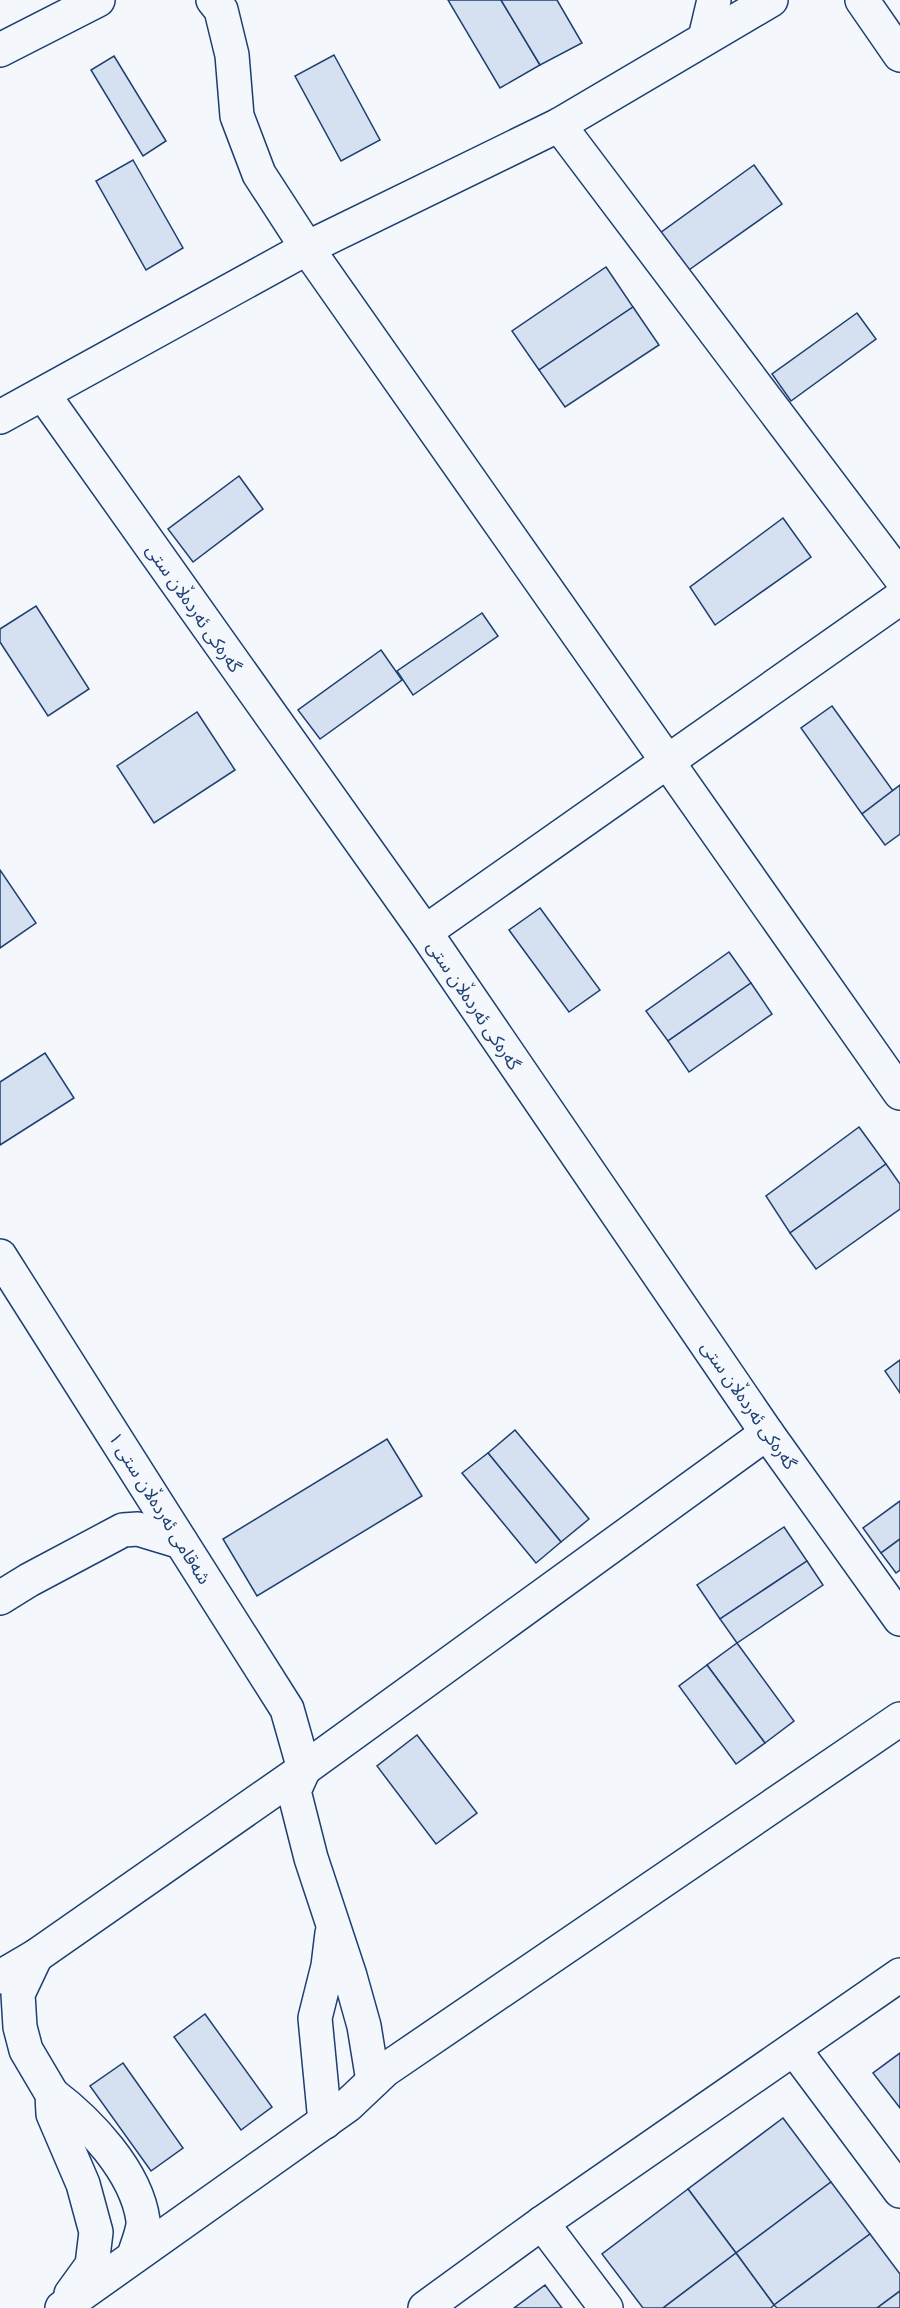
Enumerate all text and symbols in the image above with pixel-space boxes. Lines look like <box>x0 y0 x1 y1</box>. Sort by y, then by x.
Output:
street label: گەرەکی ئەردەڵان ستی <box>141 539 248 677</box>
street label: گەرەکی ئەردەڵان ستی <box>422 935 527 1075</box>
street label: گەرەکی ئەردەڵان ستی <box>696 1336 803 1474</box>
street label: شەقامی ئەردەڵان ستی ١ <box>104 1427 217 1588</box>

